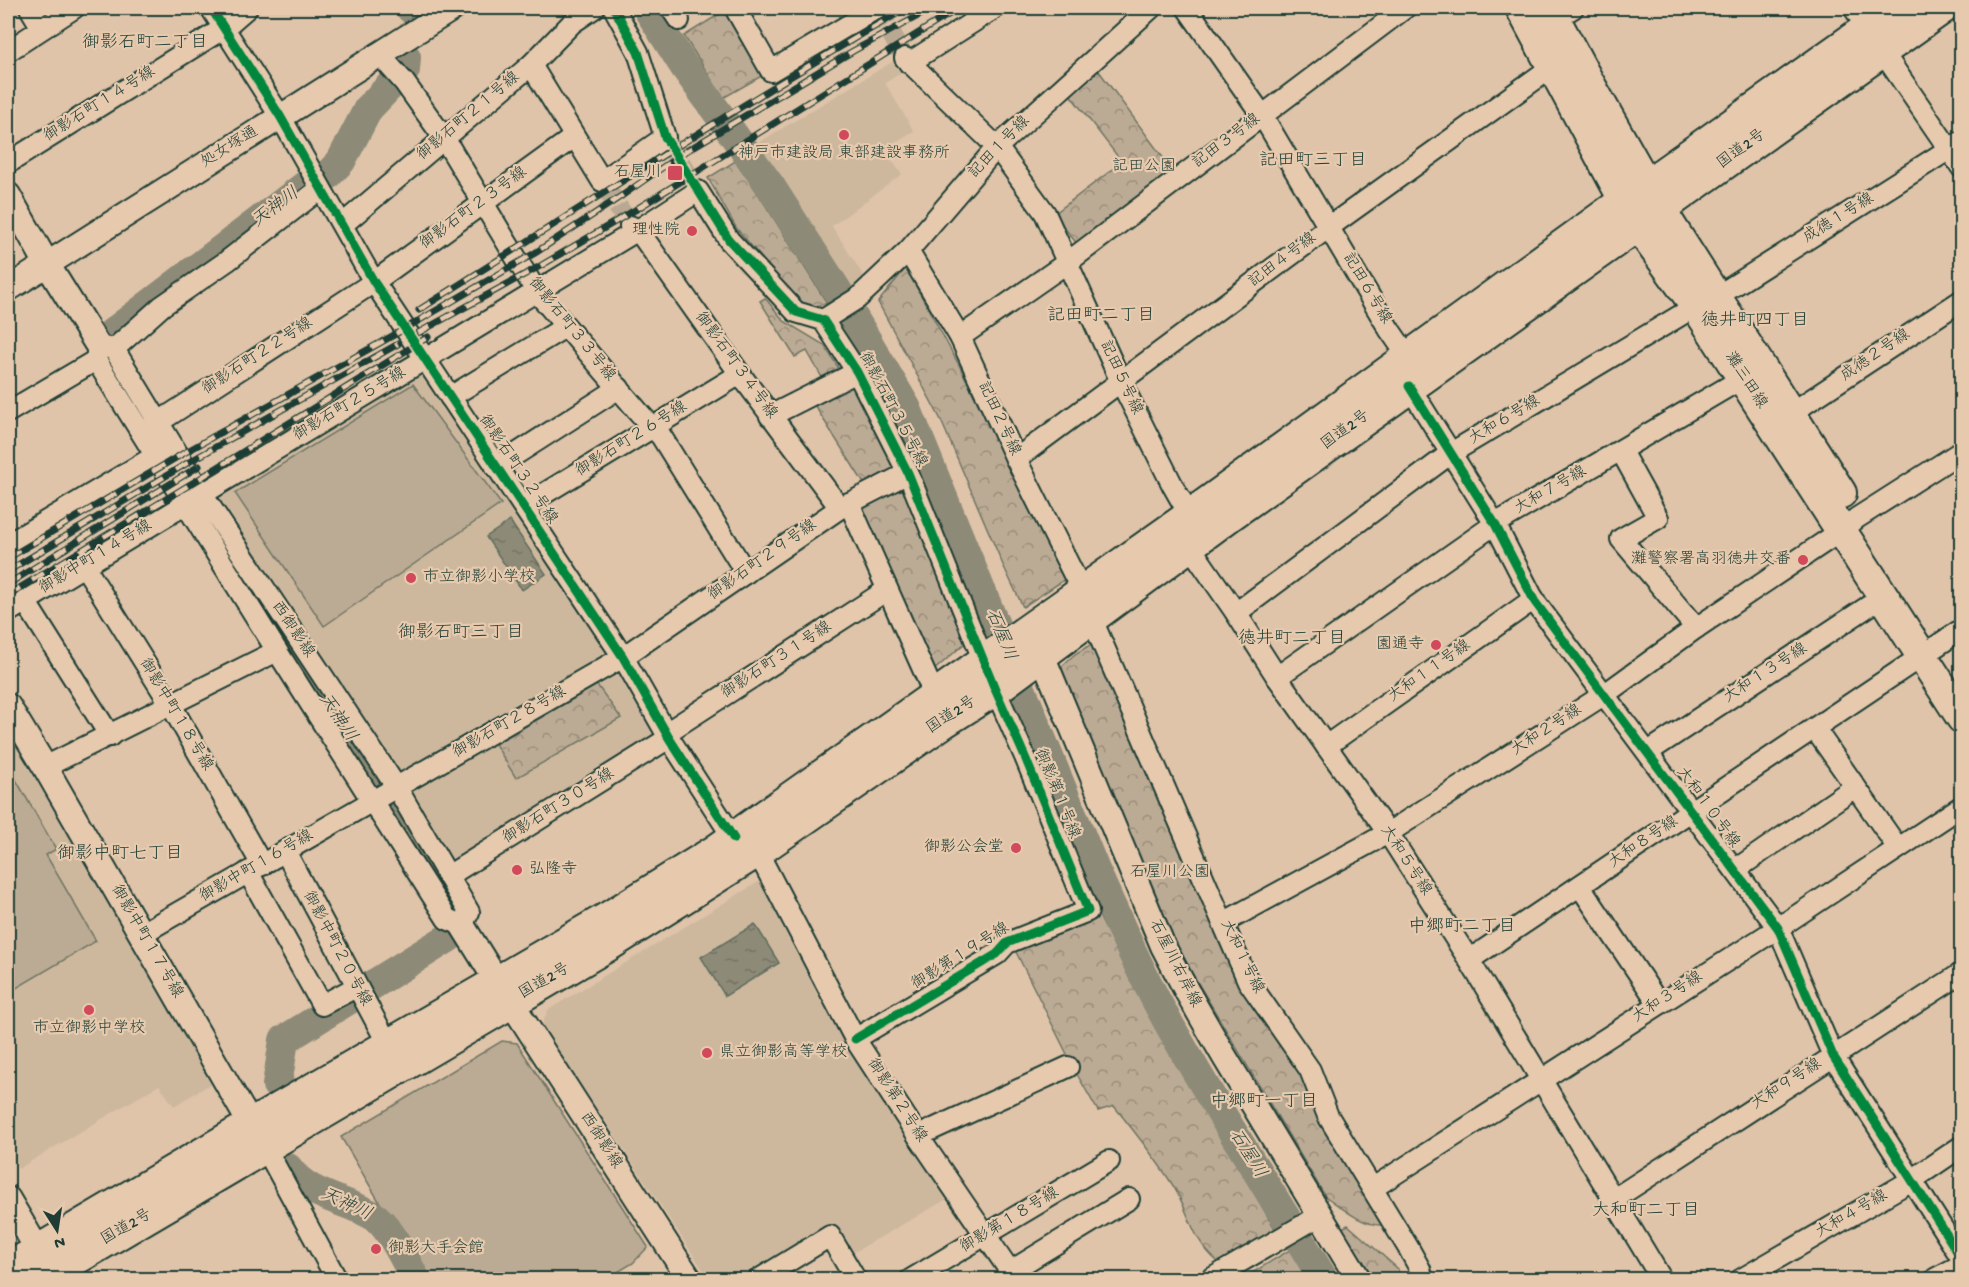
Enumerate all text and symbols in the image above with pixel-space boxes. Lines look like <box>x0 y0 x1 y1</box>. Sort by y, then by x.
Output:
district label: 御影石町二丁目 <box>82 32 208 54</box>
street label: 御影石町１４号線 <box>40 61 159 147</box>
street label: 御影石町２１号線 <box>413 67 524 165</box>
street label: 記田３号線 <box>1188 109 1265 174</box>
street label: 記田１号線 <box>964 111 1035 183</box>
street label: 処女塚通 <box>197 122 262 173</box>
street label: 国道2号 <box>1713 125 1770 174</box>
marker: 神戸市建設局 東部建設事務所 <box>837 128 851 142</box>
place label: 神戸市建設局 東部建設事務所 <box>738 143 950 164</box>
district label: 記田町三丁目 <box>1259 151 1367 172</box>
park label: 記田公園 <box>1112 157 1176 177</box>
street label: 御影石町２３号線 <box>415 162 531 254</box>
place label: 石屋川 <box>614 163 662 183</box>
marker: 石屋川 <box>666 164 684 182</box>
water label: 天神川 <box>248 183 304 233</box>
street label: 成徳１号線 <box>1799 188 1878 248</box>
place label: 理性院 <box>632 221 680 241</box>
marker: 理性院 <box>685 224 699 238</box>
street label: 記田４号線 <box>1244 228 1321 293</box>
street label: 記田６号線 <box>1337 249 1396 328</box>
street label: 御影石町３３号線 <box>523 273 620 386</box>
district label: 記田町二丁目 <box>1047 306 1155 327</box>
street label: 御影石町３４号線 <box>690 307 782 423</box>
district label: 徳井町四丁目 <box>1701 310 1809 332</box>
street label: 御影石町２２号線 <box>198 312 317 400</box>
street label: 成徳２号線 <box>1836 324 1914 386</box>
street label: 記田５号線 <box>1094 337 1147 418</box>
street label: 御影石町３５号線 <box>854 348 932 471</box>
street label: 灘三田線 <box>1720 348 1772 413</box>
street label: 御影石町２５号線 <box>289 362 410 446</box>
street label: 記田２号線 <box>972 378 1025 459</box>
street label: 大和６号線 <box>1465 391 1544 450</box>
street label: 御影石町２６号線 <box>572 396 691 482</box>
street label: 国道2号 <box>1317 406 1374 455</box>
street label: 御影石町３２号線 <box>473 411 562 528</box>
street label: 大和７号線 <box>1511 461 1590 519</box>
street label: 御影中町１４号線 <box>35 515 156 599</box>
street label: 御影石町２９号線 <box>704 515 821 605</box>
place label: 灘警察署高羽徳井交番 <box>1631 549 1791 570</box>
marker: 灘警察署高羽徳井交番 <box>1796 553 1810 567</box>
place label: 市立御影小学校 <box>423 568 535 588</box>
marker: 市立御影小学校 <box>404 571 418 585</box>
street label: 西御影線 <box>266 597 319 662</box>
water label: 石屋川 <box>980 606 1020 664</box>
street label: 御影石町３１号線 <box>717 616 836 704</box>
district label: 御影石町三丁目 <box>398 622 524 644</box>
district label: 徳井町二丁目 <box>1238 628 1346 650</box>
place label: 園通寺 <box>1376 635 1424 655</box>
street label: 大和１１号線 <box>1384 635 1475 707</box>
marker: 園通寺 <box>1429 638 1443 652</box>
street label: 大和１３号線 <box>1719 638 1811 708</box>
street label: 御影中町１８号線 <box>134 654 218 775</box>
street label: 御影石町２８号線 <box>449 681 570 763</box>
water label: 天神川 <box>313 689 362 746</box>
street label: 国道2号 <box>923 692 981 739</box>
street label: 大和２号線 <box>1507 700 1586 761</box>
street label: 御影第１号線 <box>1029 745 1085 842</box>
street label: 大和１０号線 <box>1671 762 1745 852</box>
street label: 御影石町３０号線 <box>499 763 618 849</box>
street label: 大和８号線 <box>1604 811 1682 873</box>
street label: 大和５号線 <box>1375 821 1436 900</box>
street label: 御影中町１６号線 <box>196 825 317 907</box>
place label: 御影公会堂 <box>924 837 1004 858</box>
marker: 御影公会堂 <box>1009 841 1023 855</box>
district label: 御影中町七丁目 <box>57 843 183 865</box>
place label: 弘隆寺 <box>529 860 577 880</box>
marker: 弘隆寺 <box>510 863 524 877</box>
park label: 石屋川公園 <box>1130 863 1210 883</box>
street label: 御影中町１７号線 <box>106 881 188 1002</box>
street label: 御影中町２０号線 <box>298 887 376 1010</box>
street label: 石屋川右岸線 <box>1144 916 1206 1011</box>
street label: 大和１号線 <box>1215 916 1269 997</box>
district label: 中郷町二丁目 <box>1408 916 1516 938</box>
street label: 御影第１９号線 <box>907 918 1014 995</box>
street label: 国道2号 <box>516 959 574 1004</box>
street label: 大和３号線 <box>1628 967 1707 1028</box>
marker: 市立御影中学校 <box>82 1003 96 1017</box>
place label: 市立御影中学校 <box>33 1019 145 1039</box>
place label: 県立御影高等学校 <box>719 1043 847 1063</box>
marker: 県立御影高等学校 <box>700 1046 714 1060</box>
street label: 御影第２号線 <box>862 1054 932 1146</box>
street label: 大和９号線 <box>1747 1054 1826 1115</box>
district label: 中郷町一丁目 <box>1210 1091 1318 1113</box>
street label: 西御影線 <box>575 1108 627 1173</box>
water label: 石屋川 <box>1224 1126 1270 1182</box>
street label: 御影第１８号線 <box>956 1182 1063 1258</box>
water label: 天神川 <box>317 1183 375 1226</box>
street label: 大和４号線 <box>1812 1185 1891 1243</box>
north arrow <box>27 1200 87 1260</box>
district label: 大和町二丁目 <box>1592 1200 1700 1222</box>
street label: 国道2号 <box>98 1205 156 1250</box>
text: N <box>52 1231 66 1252</box>
place label: 御影大手会館 <box>388 1238 484 1259</box>
marker: 御影大手会館 <box>369 1242 383 1256</box>

